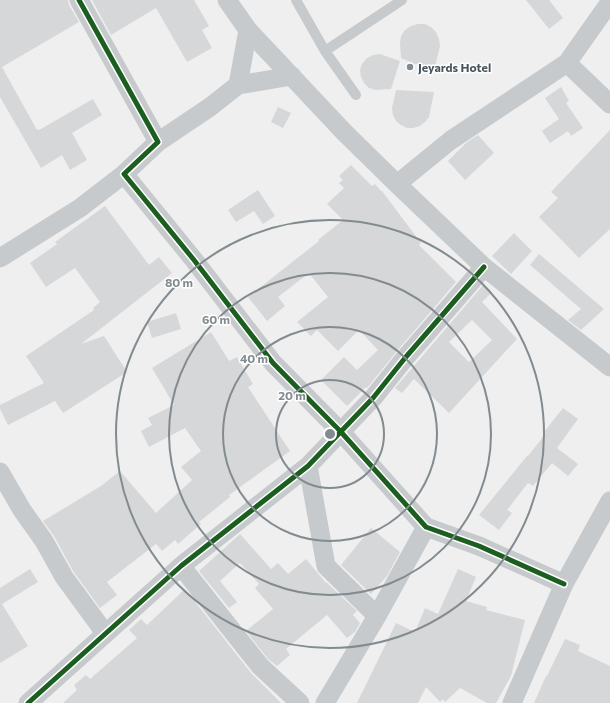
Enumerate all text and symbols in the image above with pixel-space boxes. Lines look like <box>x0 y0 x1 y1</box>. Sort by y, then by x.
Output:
place label: Jeyards Hotel <box>418 60 491 75</box>
marker: Jeyards Hotel <box>405 62 415 72</box>
text: 80 m <box>165 275 193 289</box>
text: 60 m <box>202 312 230 326</box>
text: 40 m <box>240 351 268 365</box>
text: 20 m <box>278 388 306 402</box>
centre of rings <box>323 427 337 441</box>

